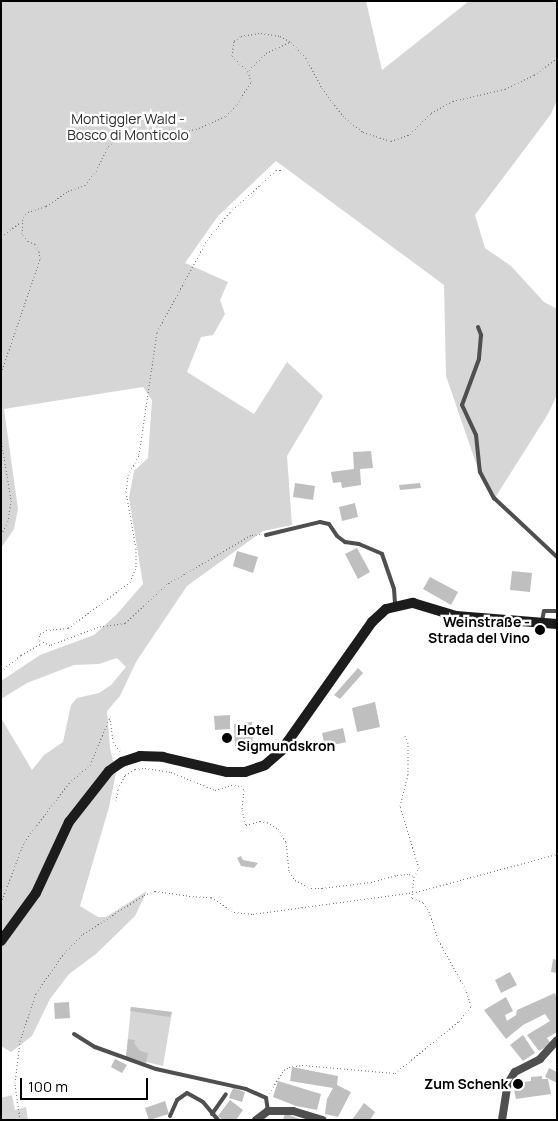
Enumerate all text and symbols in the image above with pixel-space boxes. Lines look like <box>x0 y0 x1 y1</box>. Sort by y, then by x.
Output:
park label: Montiggler Wald - Bosco di Monticolo <box>67 111 189 144</box>
place label: Weinstraße - Strada del Vino <box>428 614 530 646</box>
marker: Weinstraße - Strada del Vino <box>534 624 546 636</box>
place label: Hotel Sigmundskron <box>237 722 335 754</box>
marker: Hotel Sigmundskron <box>221 732 233 744</box>
scale bar <box>22 1068 150 1100</box>
text: 100 m <box>28 1076 68 1097</box>
place label: Zum Schenk <box>424 1076 508 1092</box>
marker: Zum Schenk <box>512 1078 524 1090</box>

